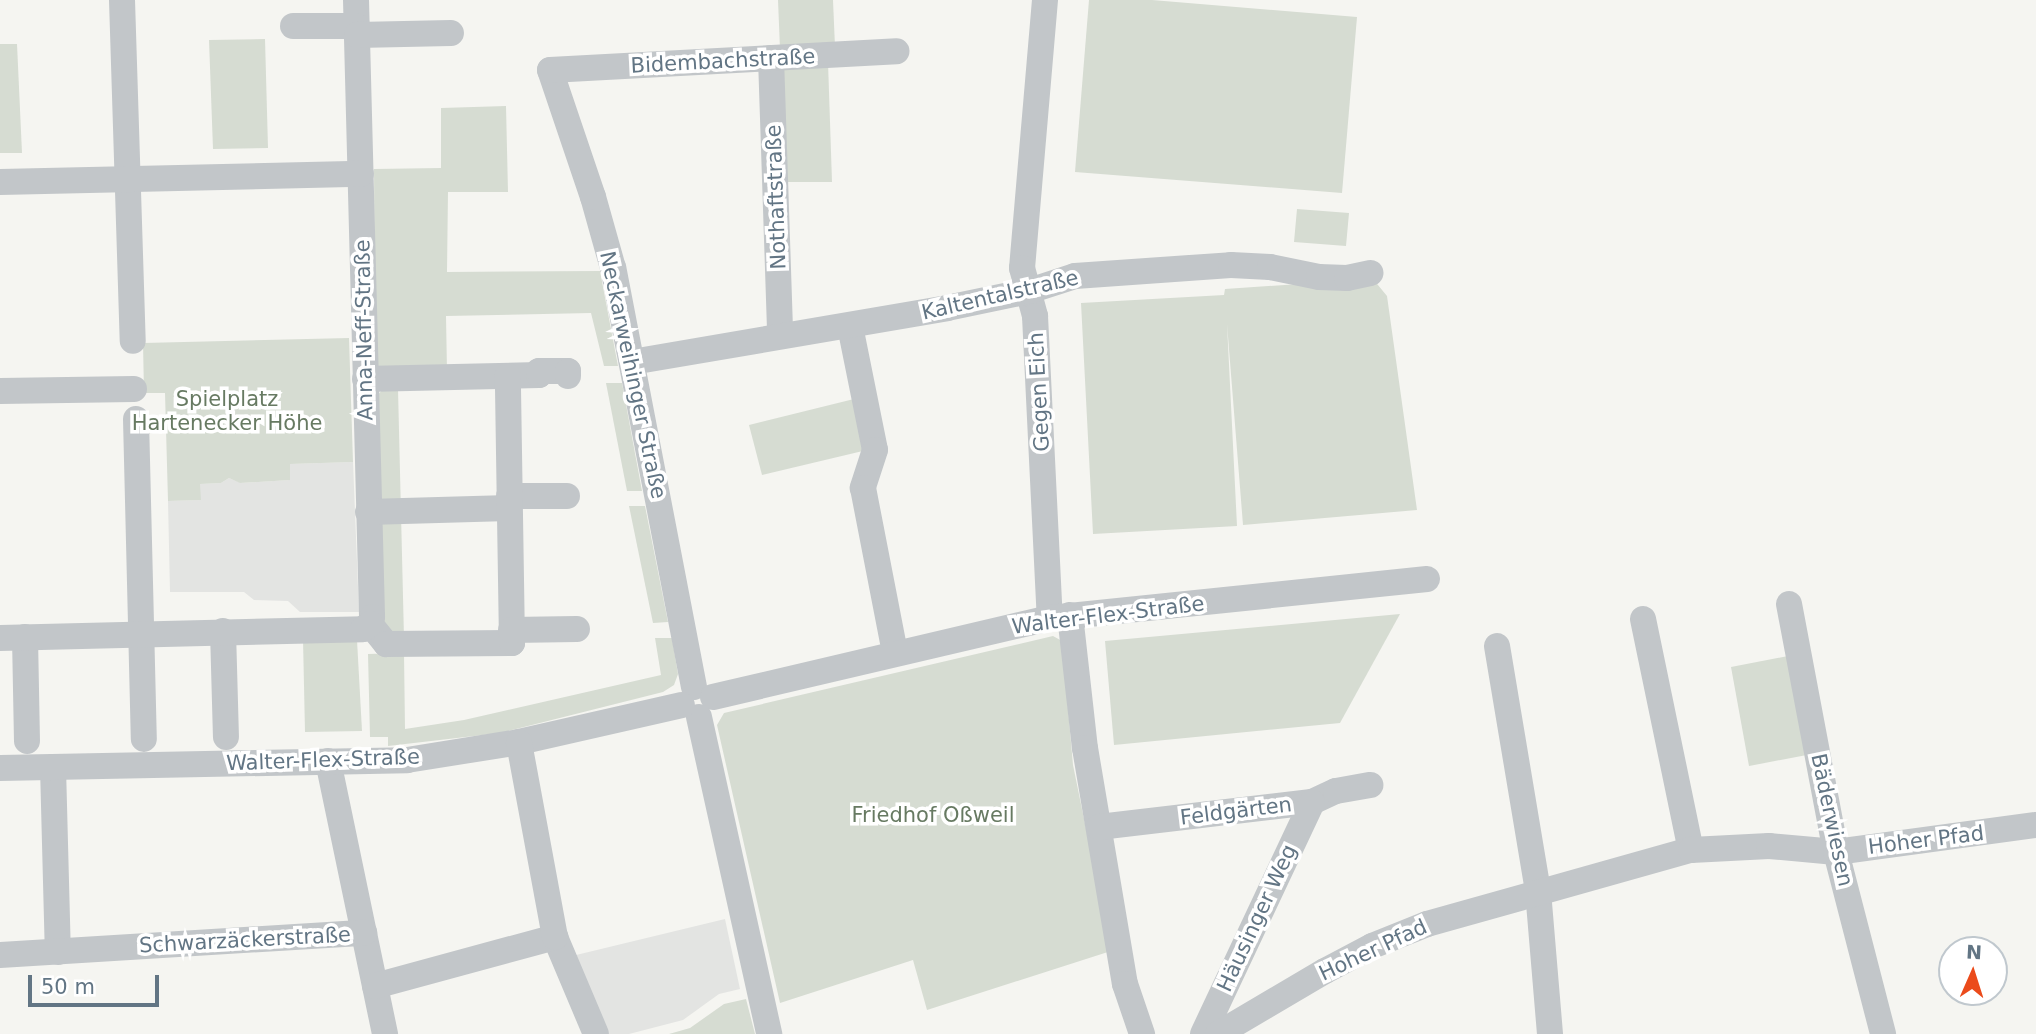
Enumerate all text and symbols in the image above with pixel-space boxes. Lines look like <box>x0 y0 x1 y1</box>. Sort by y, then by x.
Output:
street label: Bidembachstraße <box>630 44 816 78</box>
street label: Nothaftstraße <box>761 124 791 270</box>
street label: Anna-Neff-Straße <box>350 239 378 421</box>
street label: Neckarweihinger Straße <box>594 249 672 501</box>
street label: Kaltentalstraße <box>919 265 1081 325</box>
street label: Gegen Eich <box>1023 332 1055 452</box>
park label: Spielplatz Hartenecker Höhe <box>132 386 322 436</box>
street label: Walter-Flex-Straße <box>1010 591 1206 639</box>
street label: Walter-Flex-Straße <box>226 744 420 776</box>
street label: Bäderwiesen <box>1806 751 1858 889</box>
street label: Feldgärten <box>1179 792 1293 830</box>
park label: Friedhof Oßweil <box>851 802 1015 828</box>
street label: Hoher Pfad <box>1867 820 1985 860</box>
street label: Häusinger Weg <box>1212 840 1302 996</box>
street label: Hoher Pfad <box>1315 914 1431 986</box>
street label: Schwarzäckerstraße <box>138 922 352 958</box>
north arrow <box>1938 936 2008 1006</box>
text: N <box>1965 941 1983 963</box>
scale bar <box>32 960 163 1004</box>
text: 50 m <box>41 975 95 999</box>

